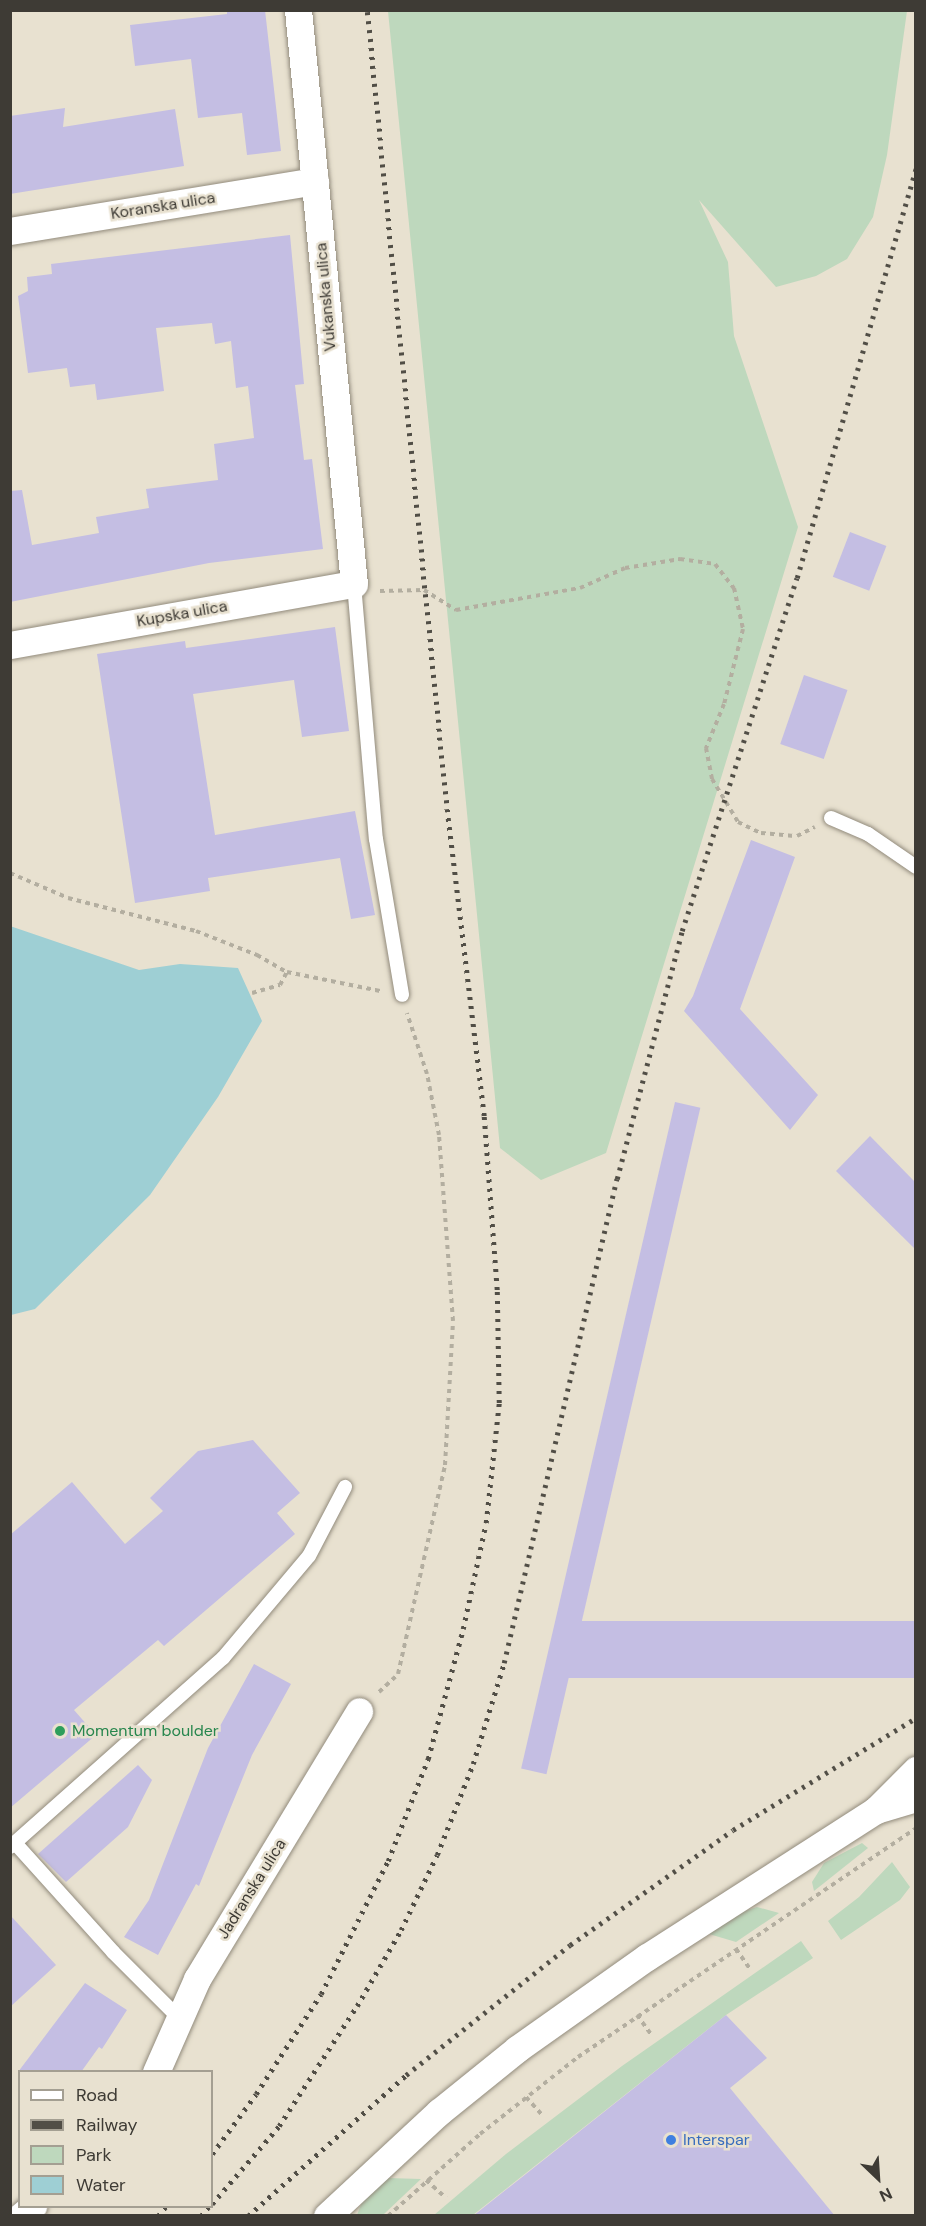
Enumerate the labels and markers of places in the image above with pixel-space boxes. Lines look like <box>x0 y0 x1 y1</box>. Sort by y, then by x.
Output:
place label: Momentum boulder <box>72 1721 219 1741</box>
marker: Momentum boulder <box>53 1724 67 1738</box>
place label: Interspar <box>683 2130 750 2150</box>
marker: Interspar <box>664 2133 678 2147</box>

